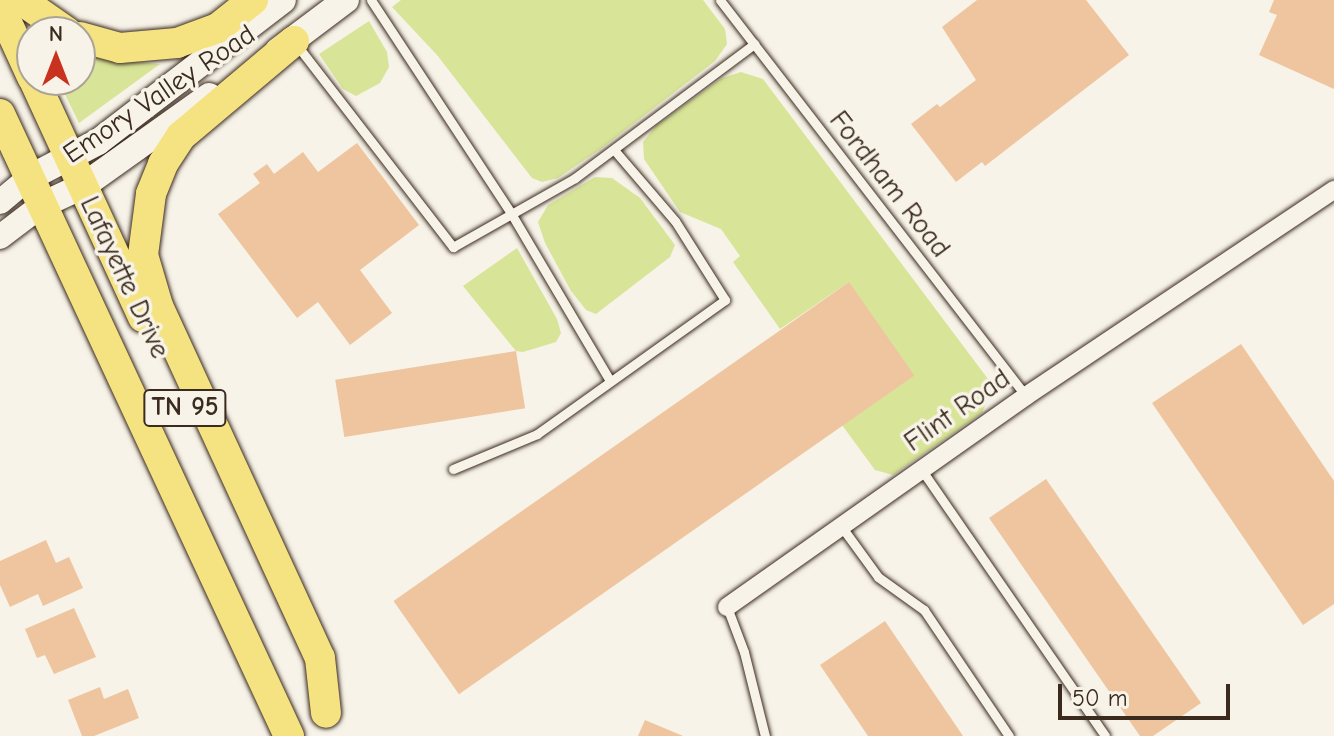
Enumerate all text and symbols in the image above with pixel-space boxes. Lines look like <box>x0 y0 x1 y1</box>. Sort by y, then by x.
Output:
north arrow <box>16 16 96 96</box>
street label: Emory Valley Road <box>57 17 261 171</box>
text: N <box>49 21 63 47</box>
street label: Fordham Road <box>822 104 958 264</box>
street label: Lafayette Drive <box>73 191 177 363</box>
street label: Flint Road <box>897 361 1017 459</box>
road number: TN 95 <box>143 386 227 430</box>
scale bar <box>1062 668 1234 718</box>
text: 50 m <box>1072 684 1128 712</box>

